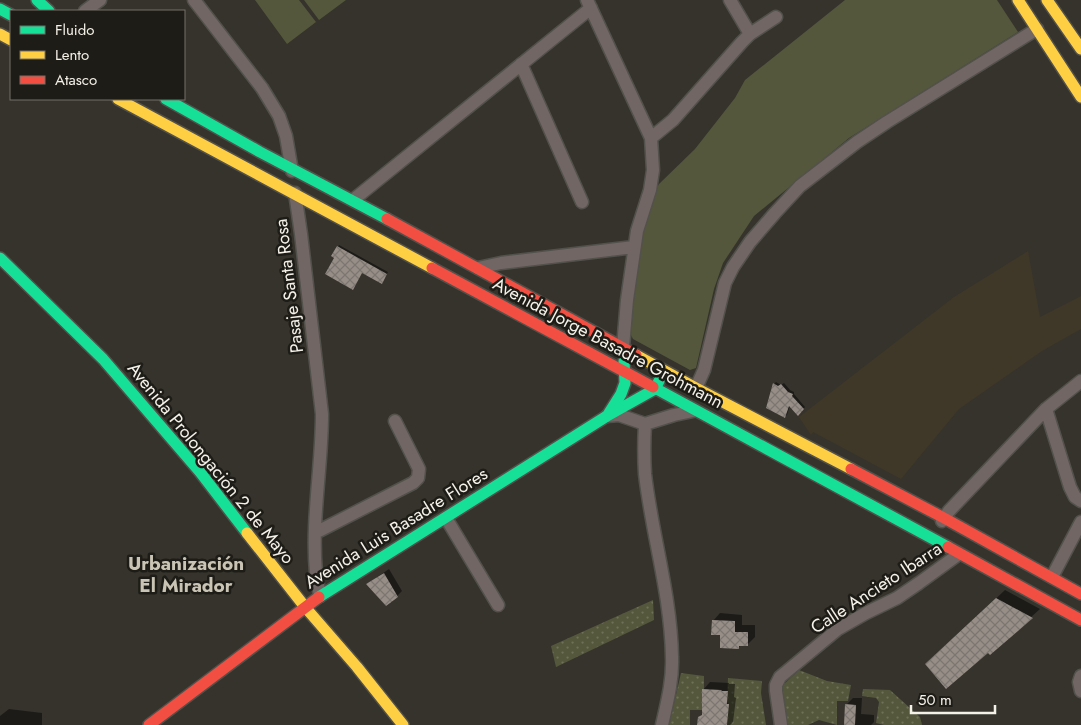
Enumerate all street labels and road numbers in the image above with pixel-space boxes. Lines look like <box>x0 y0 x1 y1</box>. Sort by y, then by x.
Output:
street label: Pasaje Santa Rosa <box>268 217 310 355</box>
street label: Avenida Jorge Basadre Grohmann <box>488 271 728 415</box>
street label: Avenida Prolongación 2 de Mayo <box>121 356 301 570</box>
street label: Avenida Luis Basadre Flores <box>299 461 493 595</box>
street label: Calle Ancieto Ibarra <box>805 536 947 640</box>

